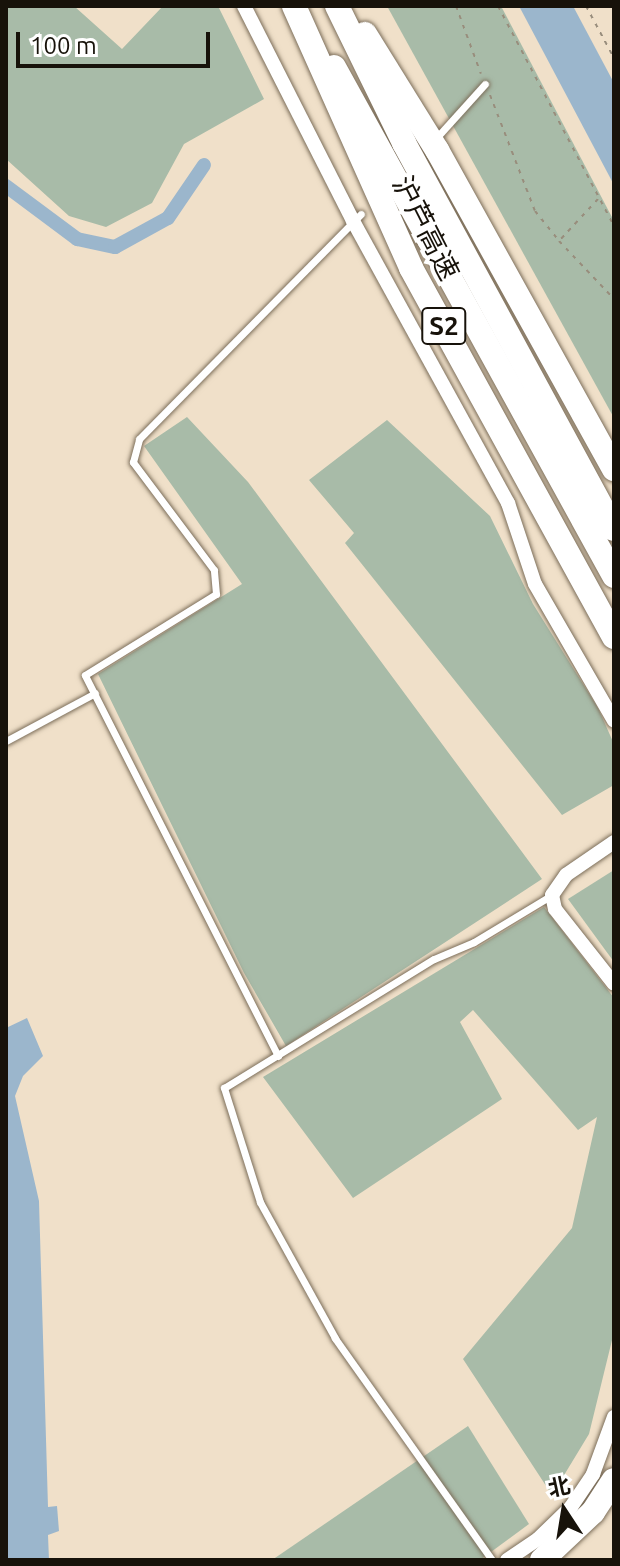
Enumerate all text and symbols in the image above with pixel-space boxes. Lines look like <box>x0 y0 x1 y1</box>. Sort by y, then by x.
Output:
scale bar <box>20 16 214 66</box>
text: 100 m <box>30 32 97 59</box>
street label: 沪芦高速 <box>386 170 466 286</box>
road number: S2 <box>420 304 468 348</box>
north arrow <box>524 1470 604 1550</box>
text: 北 <box>546 1472 572 1501</box>

